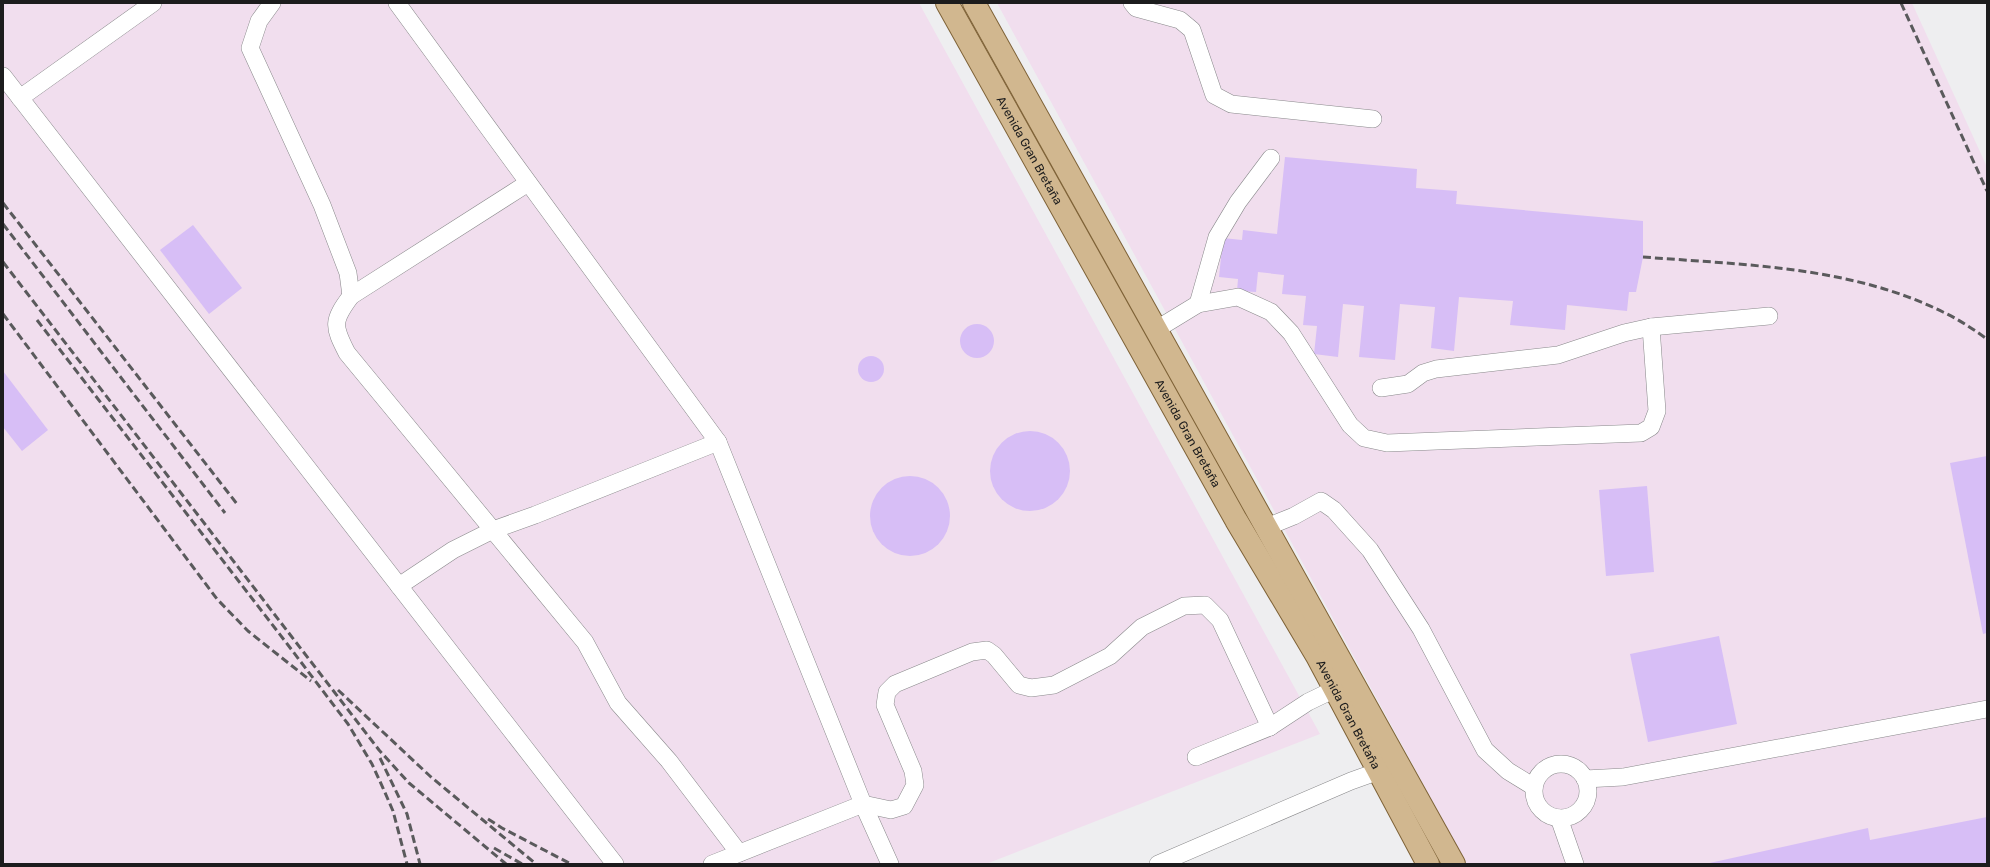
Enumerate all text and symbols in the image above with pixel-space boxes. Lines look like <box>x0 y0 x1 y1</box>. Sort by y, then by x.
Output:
street label: Avenida Gran Bretaña <box>994 94 1065 207</box>
street label: Avenida Gran Bretaña <box>1152 377 1223 490</box>
street label: Avenida Gran Bretaña <box>1313 658 1383 772</box>

